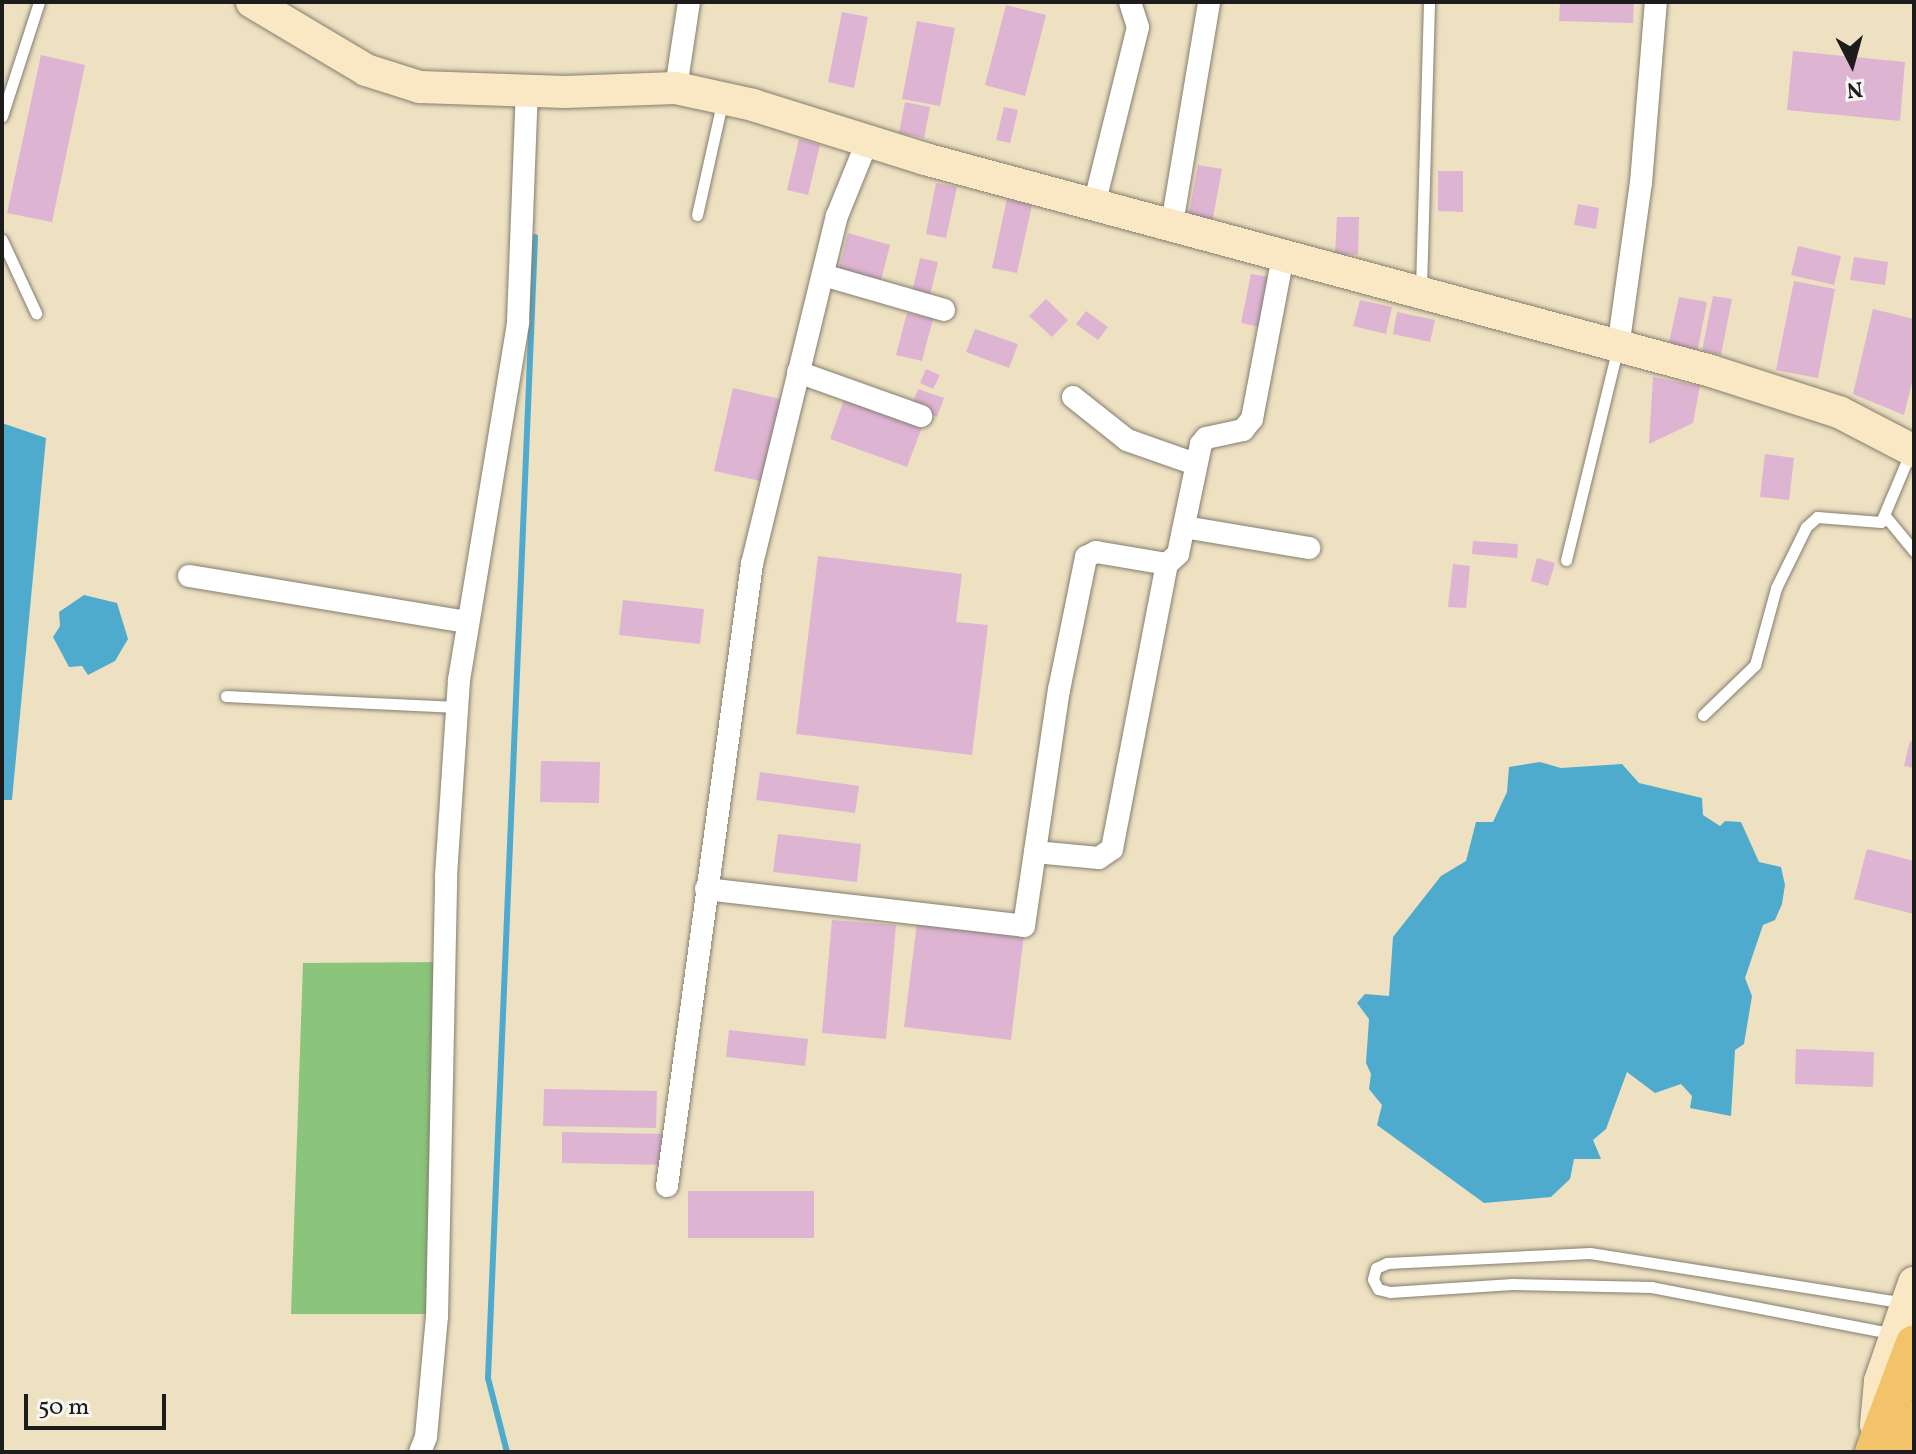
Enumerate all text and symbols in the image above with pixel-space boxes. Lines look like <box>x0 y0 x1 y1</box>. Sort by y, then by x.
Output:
north arrow <box>1812 24 1892 104</box>
text: N <box>1845 72 1864 105</box>
scale bar <box>28 1378 170 1428</box>
text: 50 m <box>38 1391 90 1425</box>

